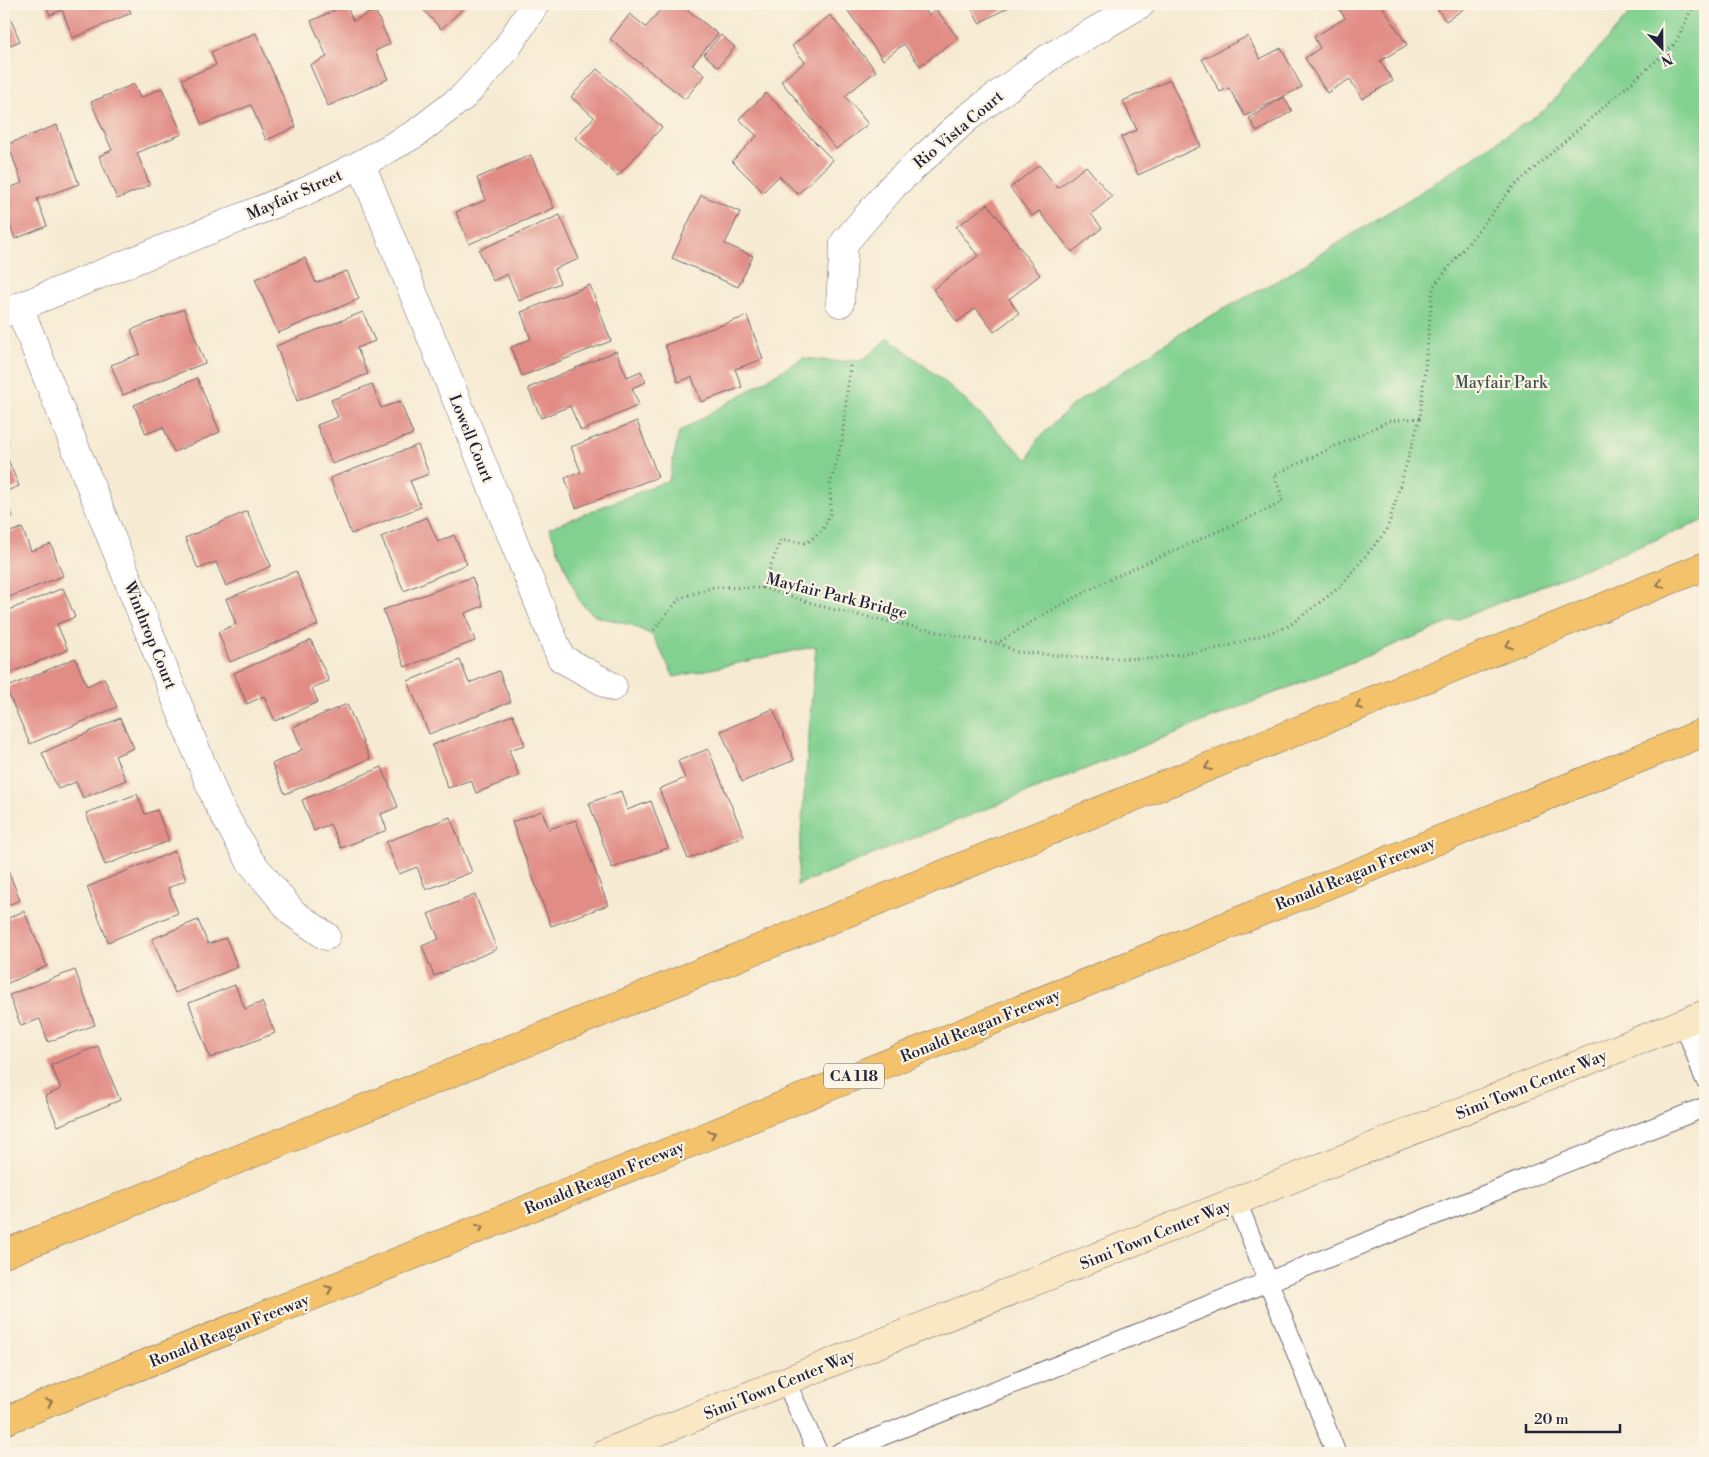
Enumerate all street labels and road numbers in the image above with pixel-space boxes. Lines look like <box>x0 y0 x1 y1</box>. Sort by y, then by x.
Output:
street label: Rio Vista Court <box>910 86 1008 173</box>
street label: Mayfair Street <box>243 165 346 225</box>
street label: Lowell Court <box>444 391 498 486</box>
street label: Mayfair Park Bridge <box>764 569 909 623</box>
street label: Winthrop Court <box>119 578 181 693</box>
street label: Ronald Reagan Freeway <box>1272 833 1439 915</box>
street label: Ronald Reagan Freeway <box>897 985 1064 1067</box>
street label: Simi Town Center Way <box>1453 1045 1610 1124</box>
road number: CA 118 <box>824 1064 884 1088</box>
street label: Ronald Reagan Freeway <box>521 1137 688 1219</box>
street label: Simi Town Center Way <box>1077 1195 1234 1274</box>
street label: Ronald Reagan Freeway <box>146 1290 313 1372</box>
street label: Simi Town Center Way <box>701 1345 858 1424</box>

